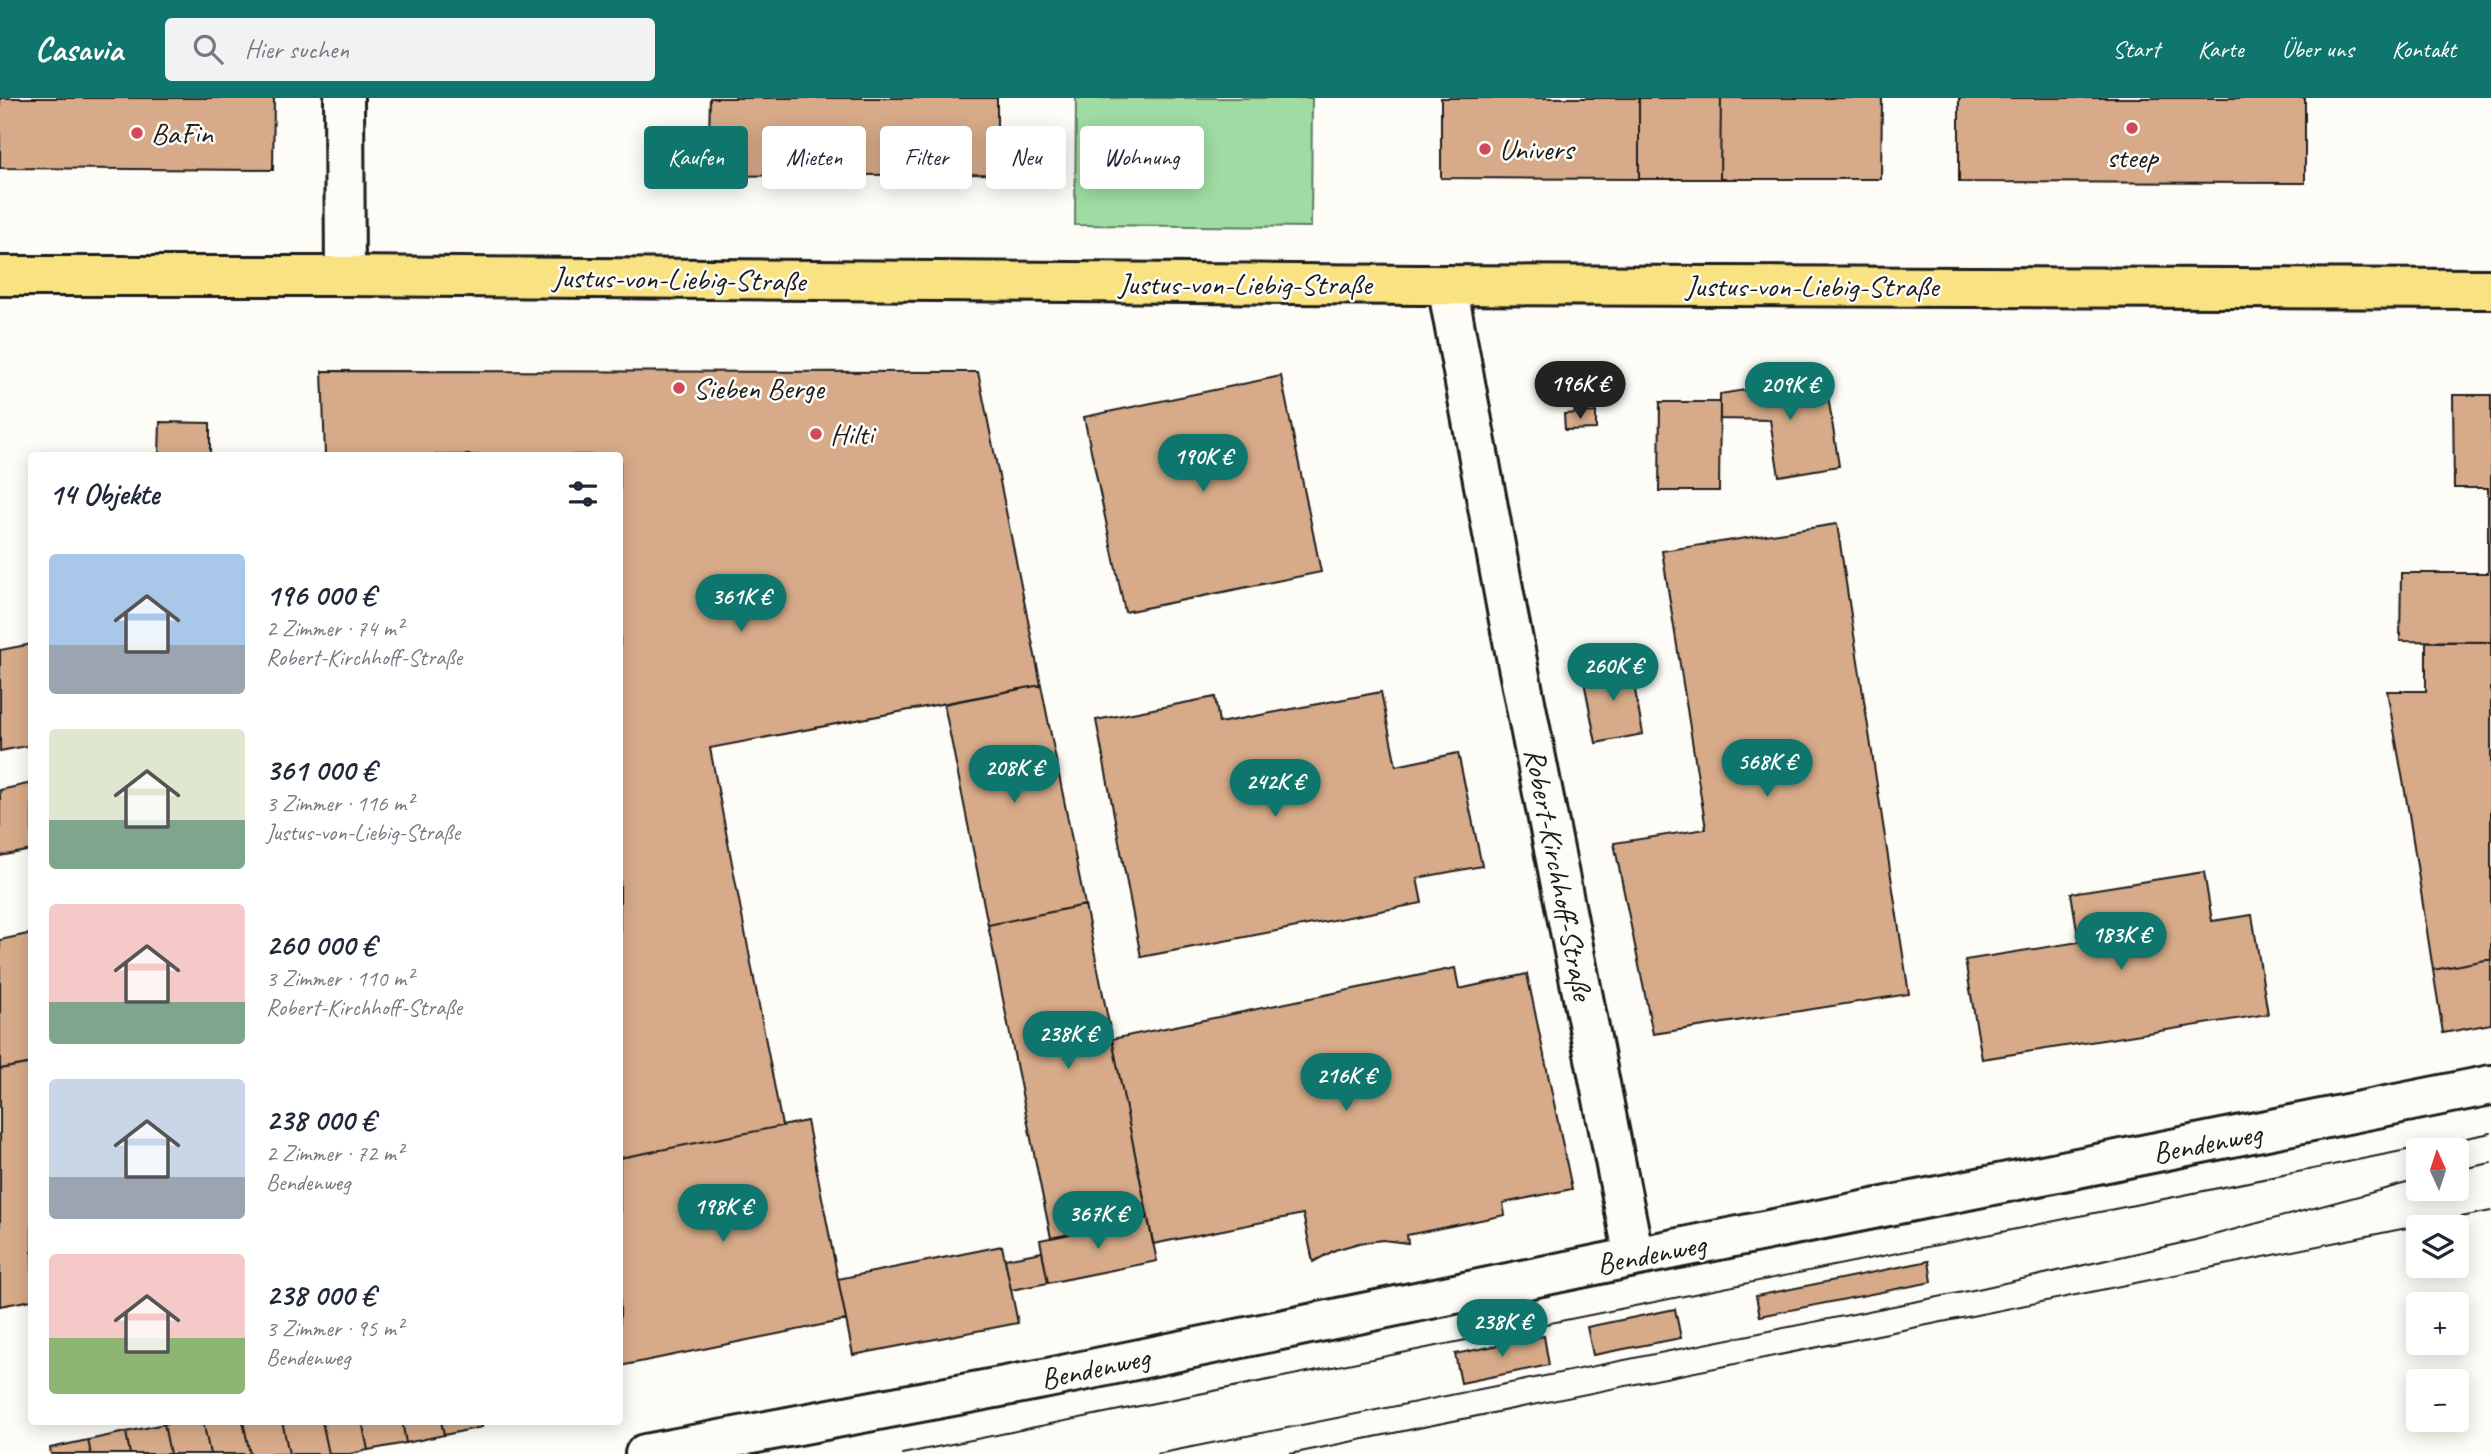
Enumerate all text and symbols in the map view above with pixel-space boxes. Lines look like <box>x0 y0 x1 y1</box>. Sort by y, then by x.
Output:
search box <box>165 18 655 81</box>
text: Casavia <box>35 28 123 70</box>
icon: search <box>189 30 227 68</box>
text: Hier suchen <box>245 33 349 66</box>
text: Start <box>2113 34 2160 64</box>
text: Karte <box>2198 34 2244 64</box>
text: Über uns <box>2282 34 2354 64</box>
text: Kontakt <box>2392 34 2456 64</box>
place label: BaFin <box>151 114 214 152</box>
marker: steep <box>2124 120 2140 136</box>
marker: BaFin <box>129 125 145 141</box>
chip: Kaufen <box>644 126 748 189</box>
chip: Mieten <box>762 126 866 189</box>
chip: Filter <box>880 126 972 189</box>
chip: Neu <box>986 126 1066 189</box>
chip: Wohnung <box>1080 126 1204 189</box>
place label: Univers <box>1499 130 1576 168</box>
place label: steep <box>2107 138 2159 176</box>
marker: Univers <box>1477 141 1493 157</box>
street label: Justus-von-Liebig-Straße <box>550 258 808 300</box>
street label: Justus-von-Liebig-Straße <box>1117 265 1374 303</box>
street label: Justus-von-Liebig-Straße <box>1684 267 1941 305</box>
pin: 196K € <box>1523 362 1637 421</box>
pin: 209K € <box>1733 362 1847 422</box>
place label: Sieben Berge <box>693 369 826 407</box>
text: 196K € <box>1551 369 1609 398</box>
text: 209K € <box>1761 370 1819 399</box>
marker: Sieben Berge <box>671 380 687 396</box>
place label: Hilti <box>830 415 877 453</box>
marker: Hilti <box>808 426 824 442</box>
pin: 190K € <box>1146 434 1260 494</box>
text: 190K € <box>1174 442 1232 471</box>
text: 14 Objekte <box>49 475 159 513</box>
icon: filters <box>564 475 602 513</box>
pin: 361K € <box>684 574 798 634</box>
text: 196 000 € <box>266 576 375 614</box>
icon: home <box>105 582 189 666</box>
text: 361K € <box>711 582 771 611</box>
text: 2 Zimmer · 74 m² <box>266 614 403 643</box>
text: Robert-Kirchhoff-Straße <box>266 643 462 672</box>
pin: 260K € <box>1556 644 1670 703</box>
text: 260K € <box>1583 651 1643 680</box>
pin: 568K € <box>1710 740 1824 799</box>
street label: Robert-Kirchhoff-Straße <box>1516 745 1602 1005</box>
pin: 208K € <box>957 746 1071 805</box>
text: 568K € <box>1738 747 1796 776</box>
text: 361 000 € <box>266 751 376 789</box>
text: 208K € <box>985 753 1043 782</box>
icon: home <box>105 757 189 841</box>
pin: 242K € <box>1218 760 1332 819</box>
text: 242K € <box>1246 767 1304 796</box>
text: 3 Zimmer · 116 m² <box>266 789 413 818</box>
text: Justus-von-Liebig-Straße <box>266 818 460 847</box>
pin: 183K € <box>2064 912 2178 972</box>
text: 183K € <box>2092 920 2150 949</box>
text: 260 000 € <box>266 926 376 964</box>
icon: home <box>105 932 189 1016</box>
text: 3 Zimmer · 110 m² <box>266 964 413 993</box>
text: Robert-Kirchhoff-Straße <box>266 993 462 1022</box>
pin: 238K € <box>1011 1012 1125 1071</box>
text: 238K € <box>1039 1019 1097 1048</box>
pin: 216K € <box>1289 1054 1403 1113</box>
text: 216K € <box>1316 1061 1376 1090</box>
text: 238 000 € <box>266 1101 375 1139</box>
icon: home <box>105 1107 189 1191</box>
street label: Bendenweg <box>2149 1113 2267 1172</box>
north arrow <box>2406 1138 2469 1200</box>
map controls <box>2406 1138 2469 1432</box>
text: 2 Zimmer · 72 m² <box>266 1139 403 1168</box>
text: Bendenweg <box>266 1168 350 1197</box>
pin: 198K € <box>666 1184 780 1244</box>
text: 198K € <box>694 1192 752 1221</box>
pin: 367K € <box>1041 1192 1155 1251</box>
text: 367K € <box>1068 1199 1128 1228</box>
button: layers <box>2406 1215 2469 1278</box>
street label: Bendenweg <box>1593 1224 1711 1283</box>
text: 238 000 € <box>266 1276 375 1314</box>
icon: home <box>105 1282 189 1366</box>
button: + <box>2406 1292 2469 1355</box>
pin: 238K € <box>1445 1300 1559 1359</box>
text: 238K € <box>1473 1307 1531 1336</box>
text: 3 Zimmer · 95 m² <box>266 1314 403 1343</box>
street label: Bendenweg <box>1037 1338 1155 1398</box>
text: Bendenweg <box>266 1343 350 1372</box>
button: − <box>2406 1369 2469 1432</box>

